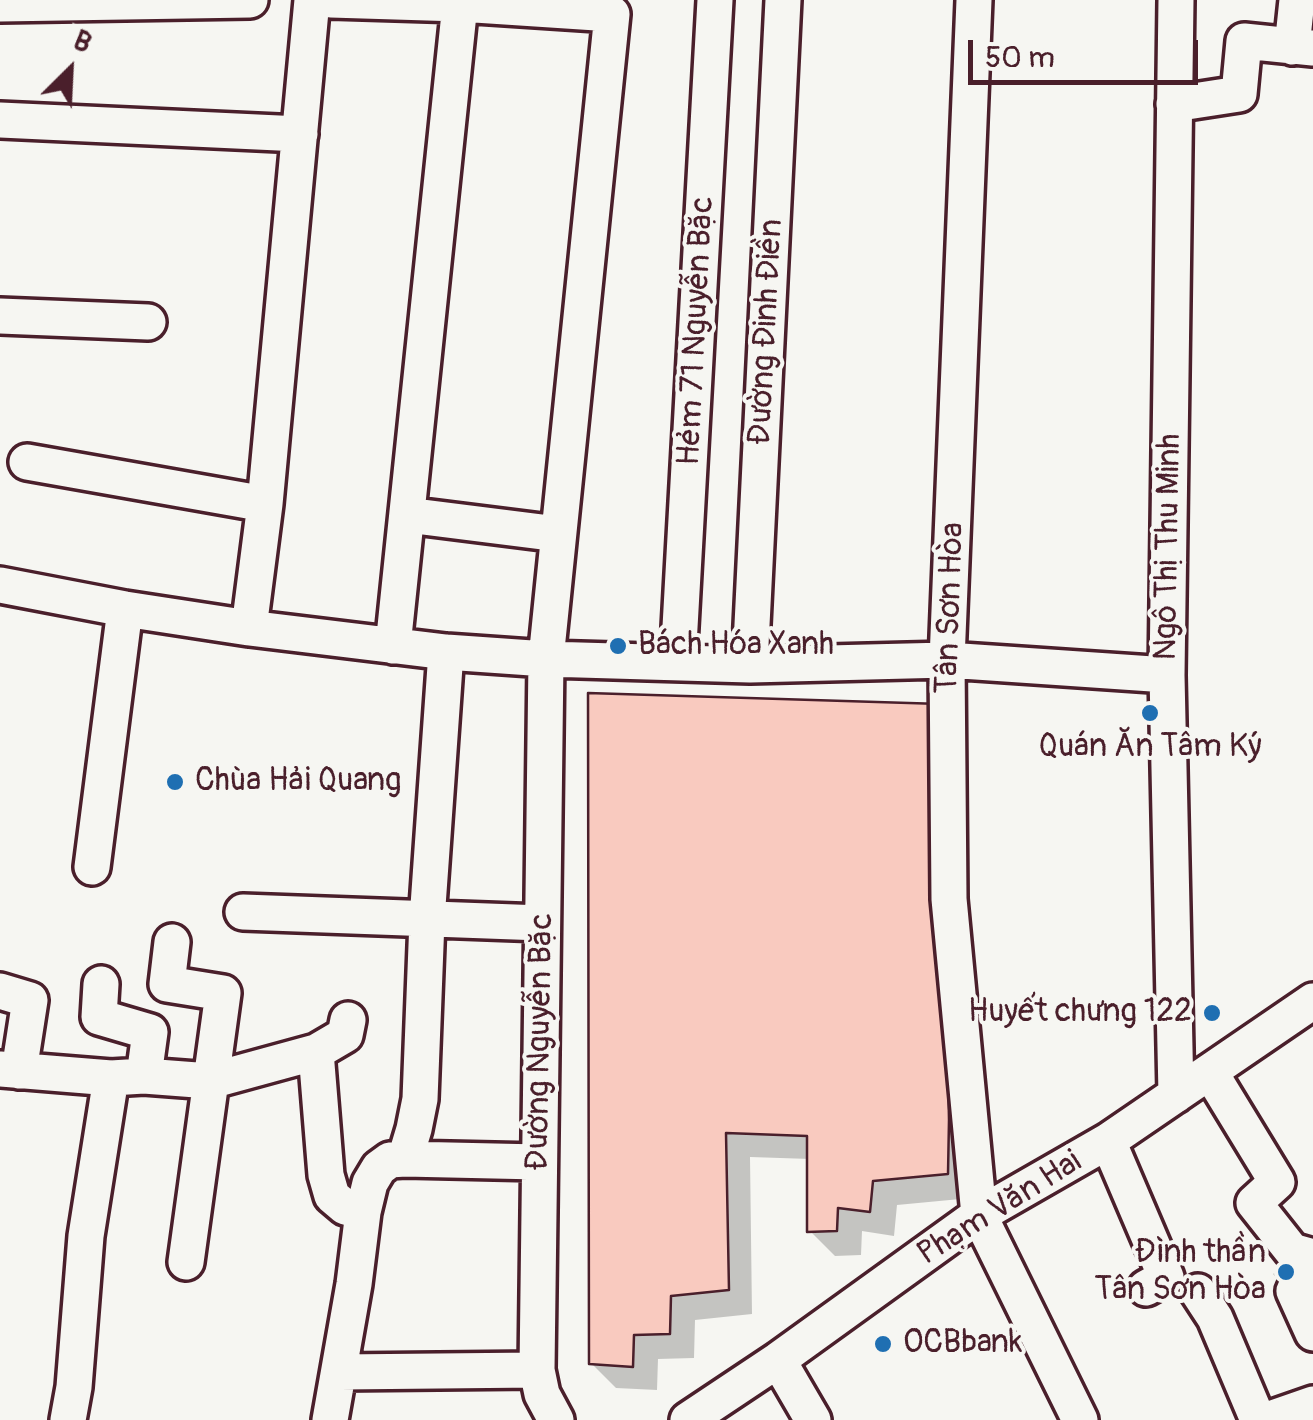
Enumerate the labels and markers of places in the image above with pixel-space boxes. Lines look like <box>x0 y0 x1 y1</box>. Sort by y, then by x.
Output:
place label: Bách Hóa Xanh <box>638 627 834 665</box>
marker: Bách Hóa Xanh <box>607 635 629 657</box>
marker: Quán Ăn Tâm Ký <box>1139 702 1161 724</box>
place label: Quán Ăn Tâm Ký <box>1038 729 1262 767</box>
place label: Chùa Hải Quang <box>195 763 401 801</box>
marker: Chùa Hải Quang <box>164 771 186 793</box>
place label: Huyết chưng 122 <box>968 994 1192 1032</box>
marker: Huyết chưng 122 <box>1201 1002 1223 1024</box>
place label: Đình thần Tân Sơn Hòa <box>1094 1235 1266 1310</box>
marker: Đình thần Tân Sơn Hòa <box>1275 1261 1297 1283</box>
place label: OCBbank <box>903 1325 1022 1363</box>
marker: OCBbank <box>872 1333 894 1355</box>

